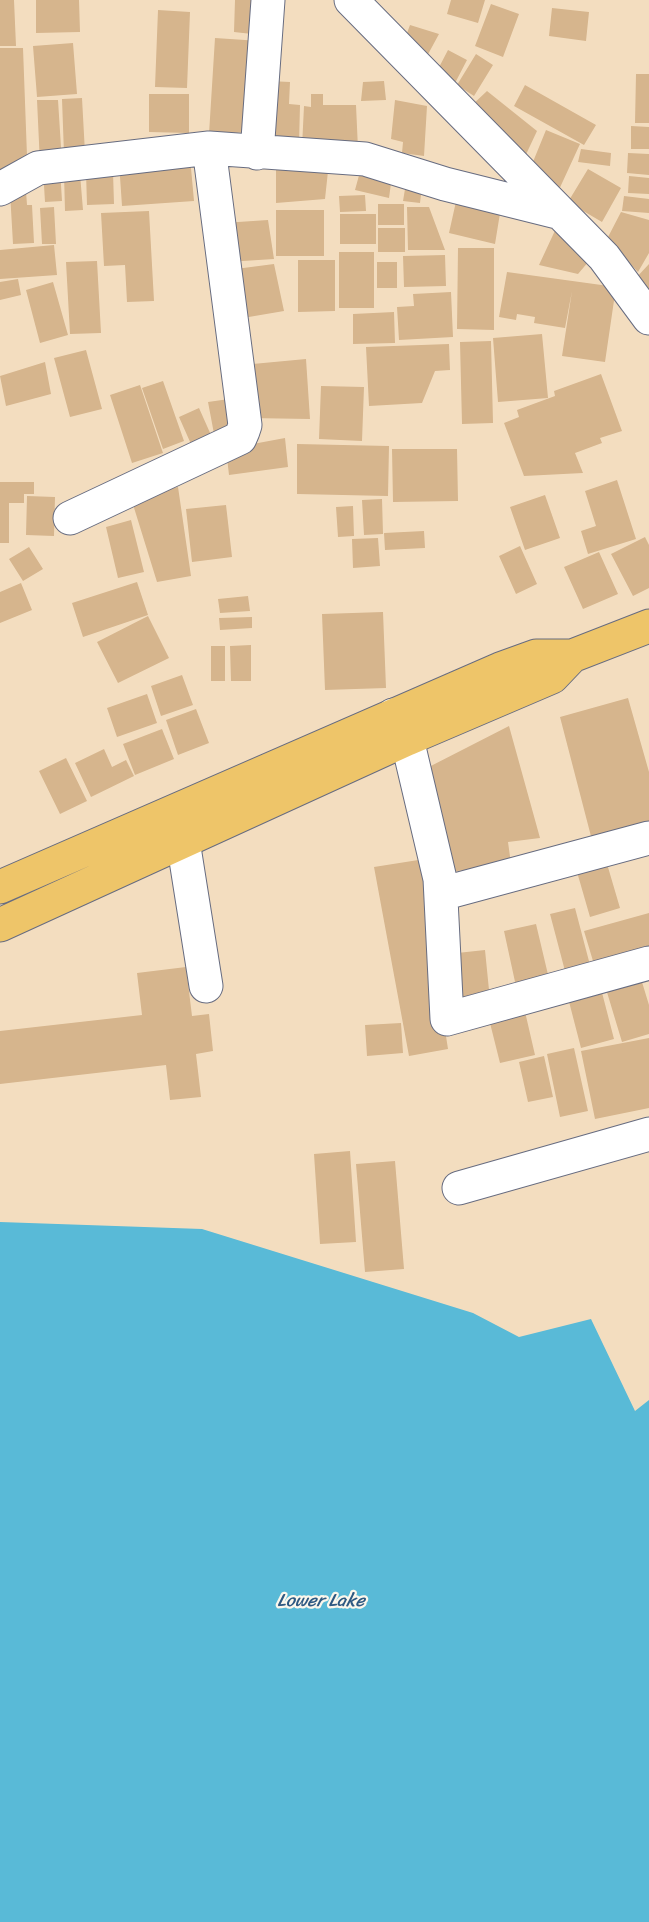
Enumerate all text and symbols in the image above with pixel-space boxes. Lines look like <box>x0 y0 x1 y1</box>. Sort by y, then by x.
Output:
water label: Lower Lake <box>277 1590 365 1612</box>

